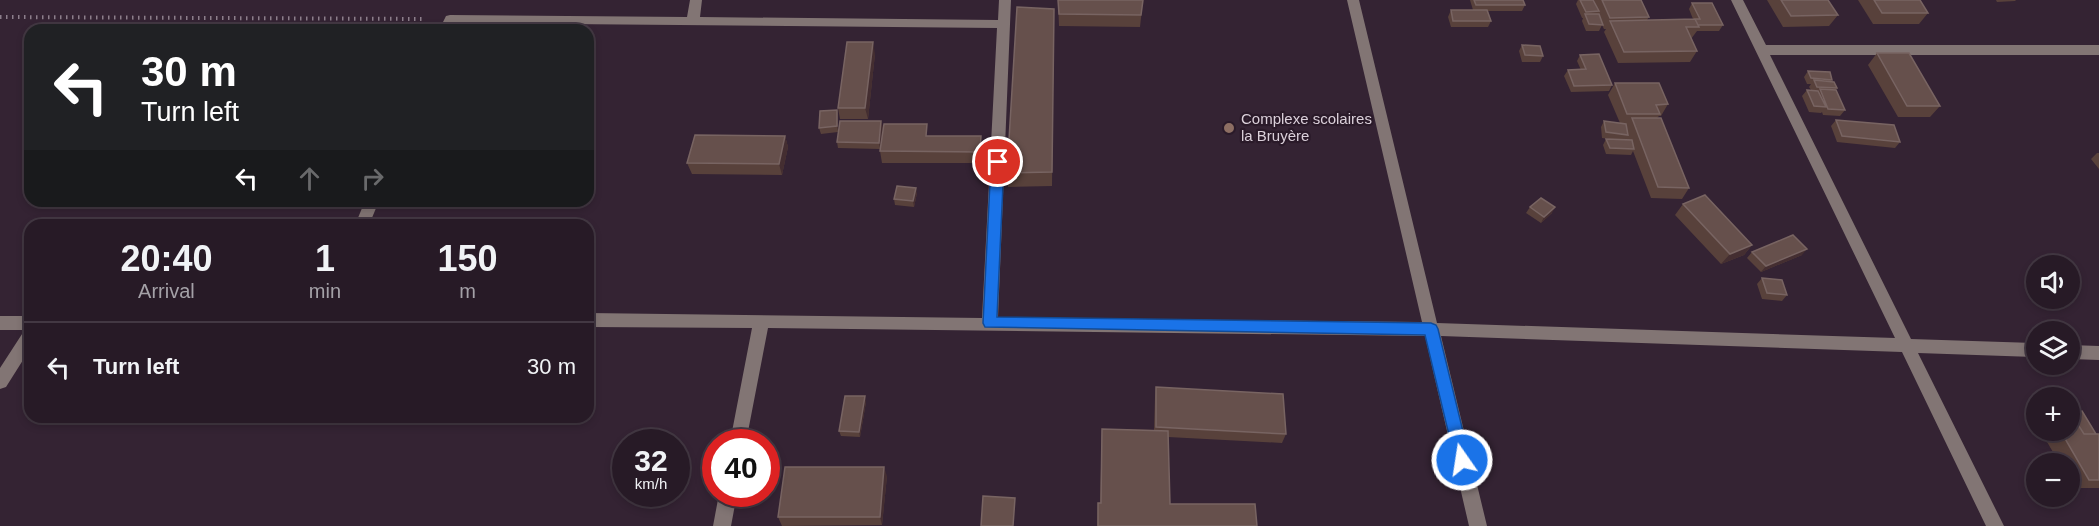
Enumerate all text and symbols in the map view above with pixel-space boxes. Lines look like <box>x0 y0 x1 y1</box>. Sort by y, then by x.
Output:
icon: left <box>42 48 120 126</box>
text: 30 m <box>141 48 237 95</box>
text: Turn left <box>141 97 239 127</box>
place label: Complexe scolaires la Bruyère <box>1241 110 1372 144</box>
marker: Complexe scolaires la Bruyère <box>1222 121 1236 135</box>
pin <box>972 136 1023 187</box>
icon: arrive <box>981 145 1014 178</box>
icon: left <box>230 162 263 195</box>
icon: ahead <box>293 162 326 195</box>
icon: right <box>356 162 389 195</box>
text: 20:40 <box>120 238 212 279</box>
text: 1 <box>315 238 335 279</box>
text: 150 <box>437 238 498 279</box>
map controls <box>2026 255 2080 507</box>
button: sound <box>2026 255 2080 309</box>
text: Arrival <box>138 280 195 302</box>
text: min <box>309 280 341 302</box>
text: m <box>459 280 476 302</box>
button: layers <box>2026 321 2080 375</box>
icon: left <box>42 351 75 384</box>
text: Turn left <box>93 354 179 379</box>
text: 30 m <box>527 354 576 379</box>
button: + <box>2026 387 2080 441</box>
position arrow <box>1430 428 1494 492</box>
speed limit sign: 40 <box>702 429 780 507</box>
text: 32 <box>634 444 668 477</box>
button: − <box>2026 453 2080 507</box>
text: km/h <box>635 475 667 492</box>

